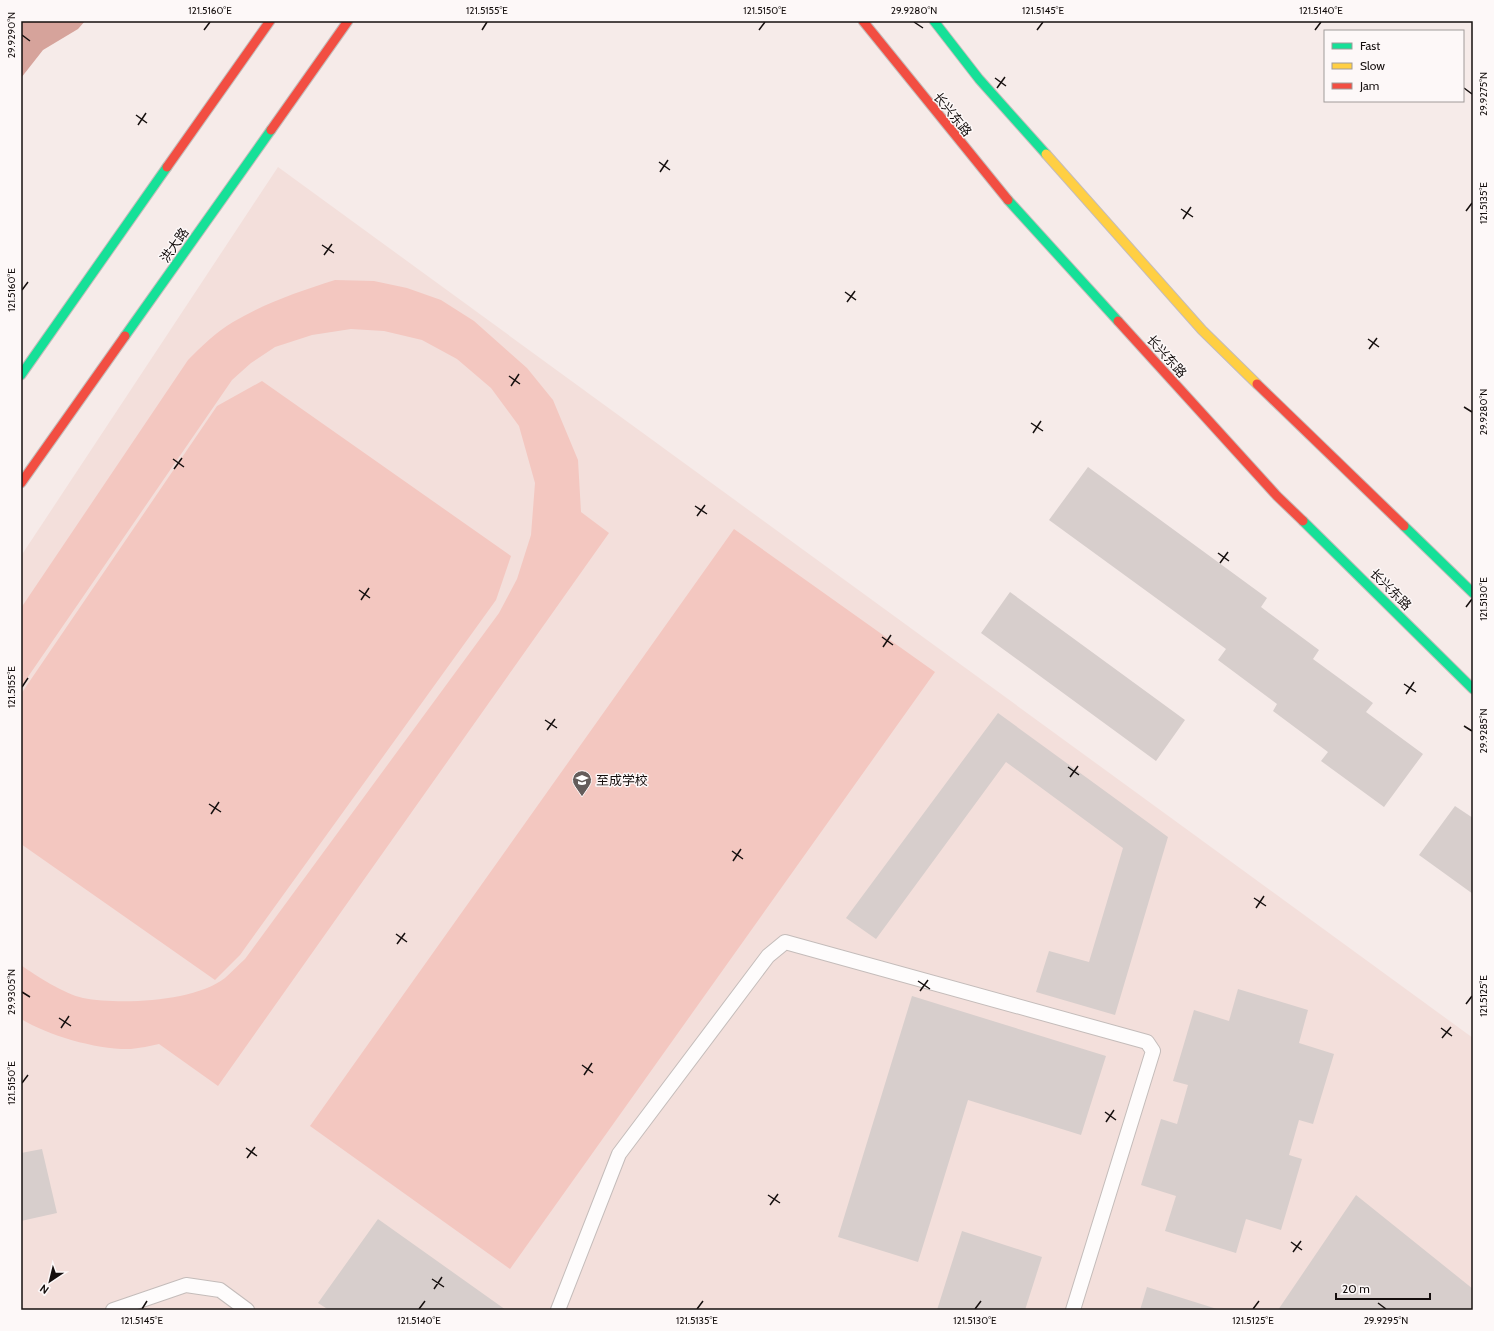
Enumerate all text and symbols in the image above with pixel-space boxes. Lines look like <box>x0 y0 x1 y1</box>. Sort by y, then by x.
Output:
text: 121.5160°E <box>188 4 232 17</box>
text: 121.5155°E <box>466 4 508 17</box>
text: 121.5150°E <box>743 4 787 17</box>
text: 29.9280°N <box>891 4 937 17</box>
text: 121.5145°E <box>1022 4 1065 17</box>
text: 121.5140°E <box>1299 4 1343 17</box>
text: 29.9290°N <box>5 12 18 58</box>
legend <box>1324 30 1464 102</box>
text: Fast <box>1360 38 1380 53</box>
text: Slow <box>1360 58 1385 73</box>
text: 29.9275°N <box>1477 72 1490 116</box>
text: Jam <box>1359 78 1379 93</box>
street label: 长兴东路 <box>930 89 976 139</box>
text: 121.5135°E <box>1477 182 1490 224</box>
street label: 洪大路 <box>156 224 192 266</box>
text: 121.5160°E <box>5 268 18 312</box>
street label: 长兴东路 <box>1144 331 1190 381</box>
text: 29.9280°N <box>1477 389 1490 435</box>
street label: 长兴东路 <box>1367 565 1415 613</box>
text: 121.5130°E <box>1477 577 1490 621</box>
text: 121.5155°E <box>5 666 18 708</box>
text: 29.9285°N <box>1477 708 1490 754</box>
school or university icon: 至成学校 <box>571 769 593 797</box>
place label: 至成学校 <box>596 772 648 788</box>
text: 29.9305°N <box>5 969 18 1015</box>
text: 121.5125°E <box>1477 975 1490 1017</box>
text: 121.5150°E <box>5 1061 18 1105</box>
north arrow <box>30 1261 70 1301</box>
scale bar <box>1336 1275 1430 1301</box>
text: N <box>37 1281 51 1297</box>
text: 20 m <box>1342 1281 1370 1296</box>
text: 121.5145°E <box>121 1314 164 1327</box>
text: 121.5140°E <box>397 1314 441 1327</box>
text: 121.5135°E <box>676 1314 718 1327</box>
text: 121.5130°E <box>953 1314 997 1327</box>
text: 121.5125°E <box>1232 1314 1274 1327</box>
text: 29.9295°N <box>1364 1314 1408 1327</box>

